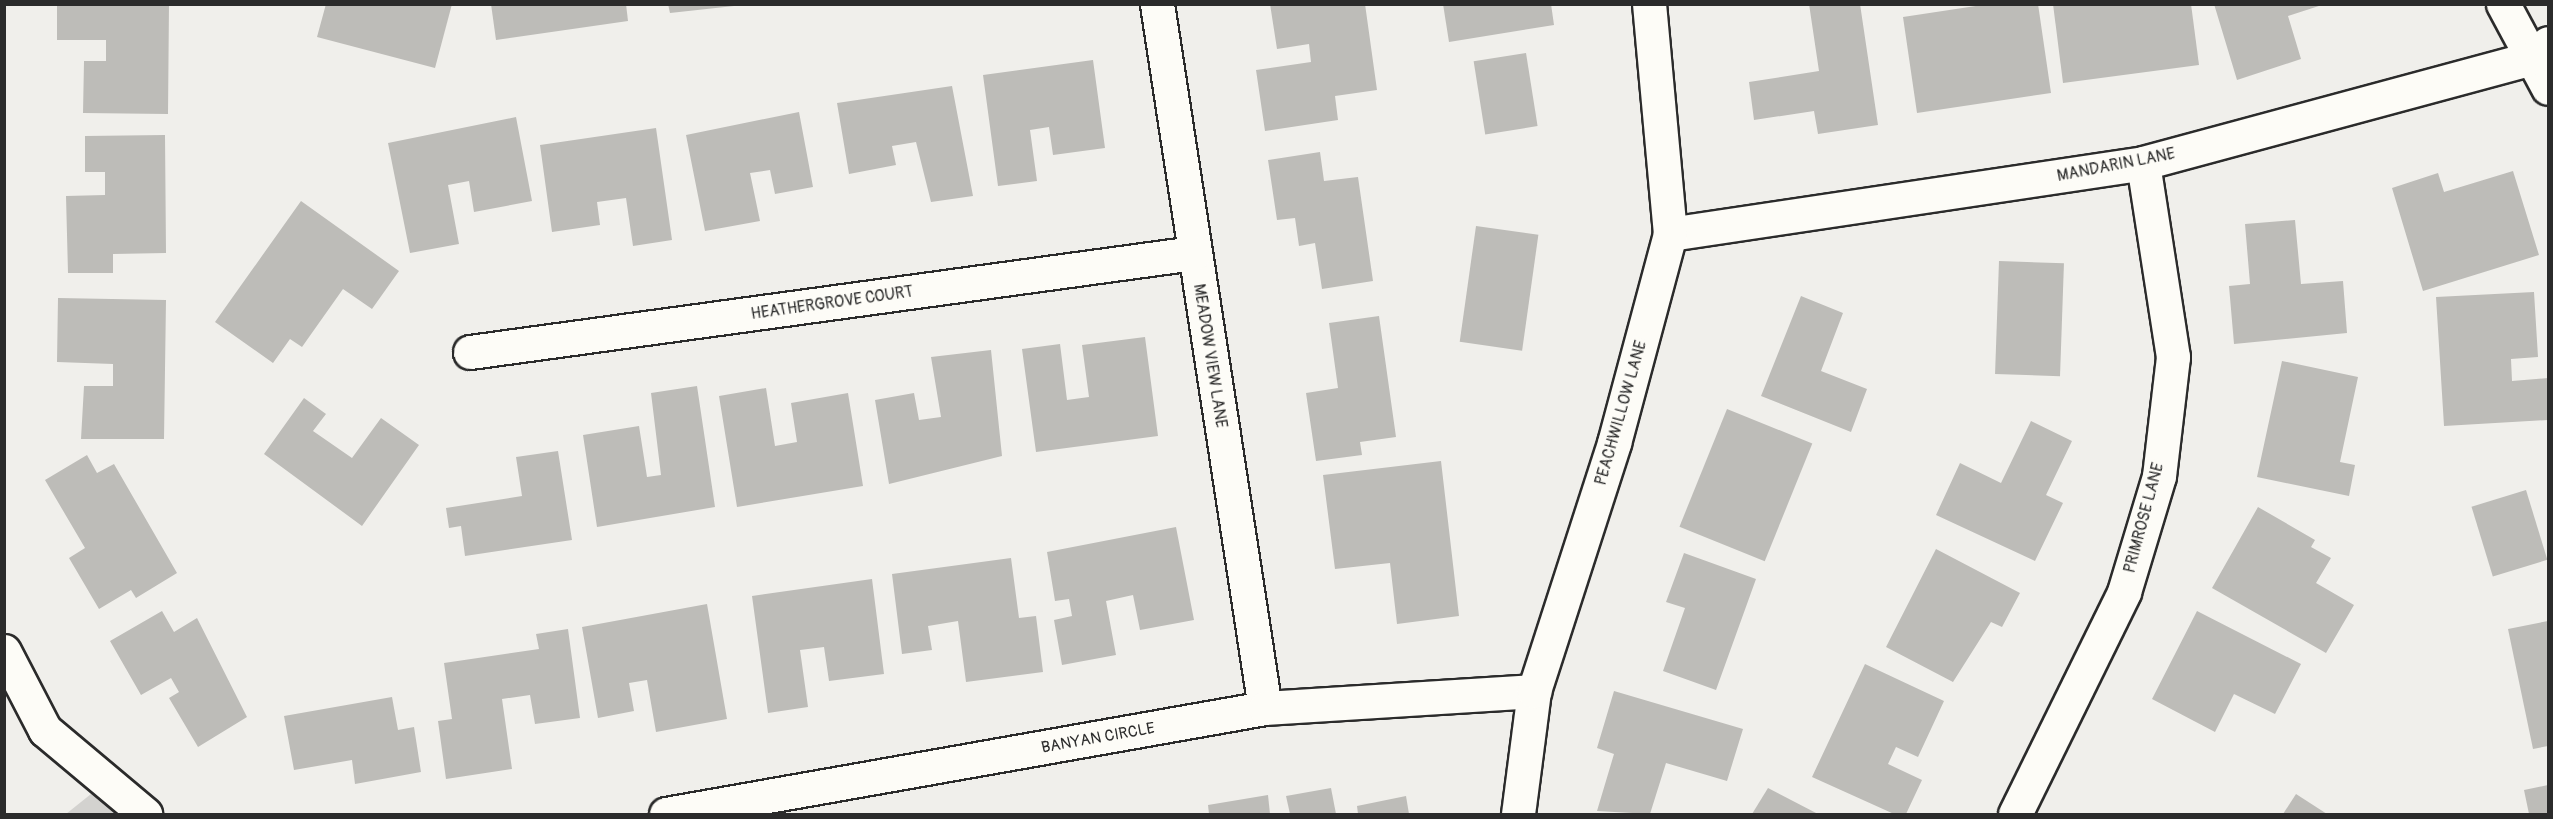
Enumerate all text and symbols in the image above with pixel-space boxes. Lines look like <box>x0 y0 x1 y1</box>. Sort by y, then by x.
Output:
street label: MANDARIN LANE <box>2055 144 2177 186</box>
street label: HEATHERGROVE COURT <box>750 282 914 324</box>
street label: MEADOW VIEW LANE <box>1189 283 1231 429</box>
street label: PEACHWILLOW LANE <box>1591 338 1651 488</box>
street label: PRIMROSE LANE <box>2120 461 2168 575</box>
street label: BANYAN CIRCLE <box>1040 719 1156 757</box>

